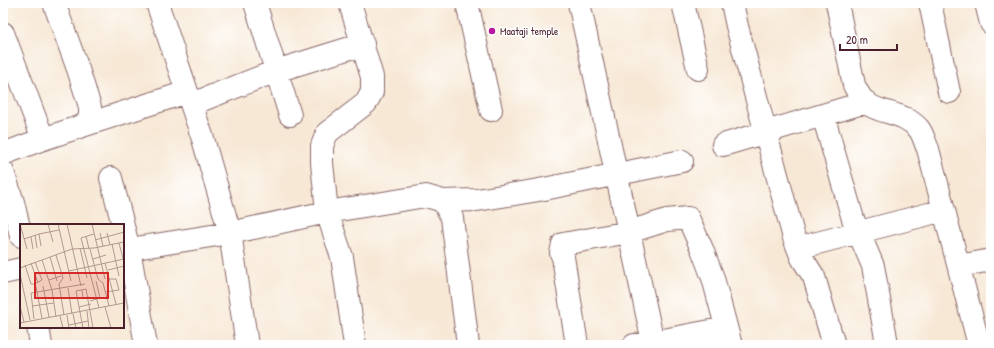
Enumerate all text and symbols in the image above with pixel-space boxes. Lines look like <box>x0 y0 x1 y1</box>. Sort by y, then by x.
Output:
place label: Maataji temple <box>500 24 559 38</box>
marker: Maataji temple <box>487 26 497 36</box>
scale bar <box>840 26 897 52</box>
text: 20 m <box>846 31 868 48</box>
inset map <box>20 224 124 328</box>

